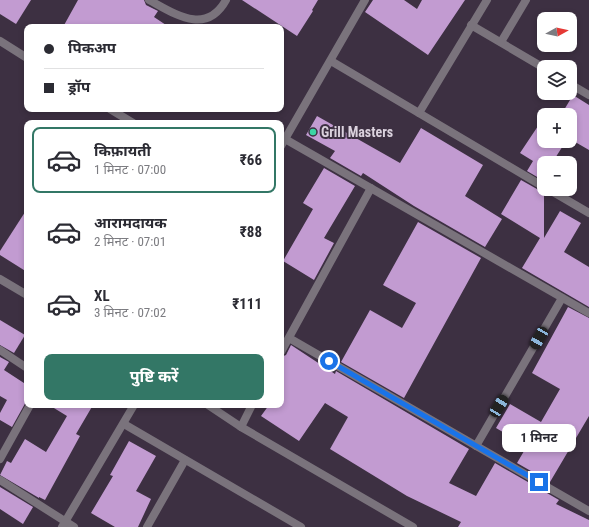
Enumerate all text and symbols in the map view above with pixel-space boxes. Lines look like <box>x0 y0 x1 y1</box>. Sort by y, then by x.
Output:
north arrow <box>537 12 577 52</box>
map controls <box>537 12 577 196</box>
text: पिकअप <box>68 39 116 57</box>
button: layers <box>537 60 577 100</box>
text: ड्रॉप <box>68 78 90 96</box>
button: + <box>537 108 577 148</box>
place label: Grill Masters <box>321 124 393 140</box>
marker: Grill Masters <box>308 127 318 137</box>
icon: car <box>46 142 82 178</box>
text: किफ़ायती <box>94 142 151 160</box>
text: ₹66 <box>240 151 262 169</box>
button: − <box>537 156 577 196</box>
text: 1 मिनट · 07:00 <box>94 162 166 177</box>
icon: car <box>46 214 82 250</box>
text: आरामदायक <box>94 214 167 232</box>
text: ₹88 <box>240 223 262 241</box>
text: 2 मिनट · 07:01 <box>94 234 166 249</box>
icon: car <box>46 286 82 322</box>
text: XL <box>94 287 110 305</box>
text: ₹111 <box>232 295 262 313</box>
text: 3 मिनट · 07:02 <box>94 305 166 320</box>
car <box>528 325 550 351</box>
route start <box>320 352 338 370</box>
button: पुष्टि करें <box>44 354 264 400</box>
car <box>488 393 510 419</box>
callout: 1 मिनट <box>502 424 576 452</box>
text: 1 मिनट <box>521 430 557 445</box>
route end <box>530 473 548 491</box>

